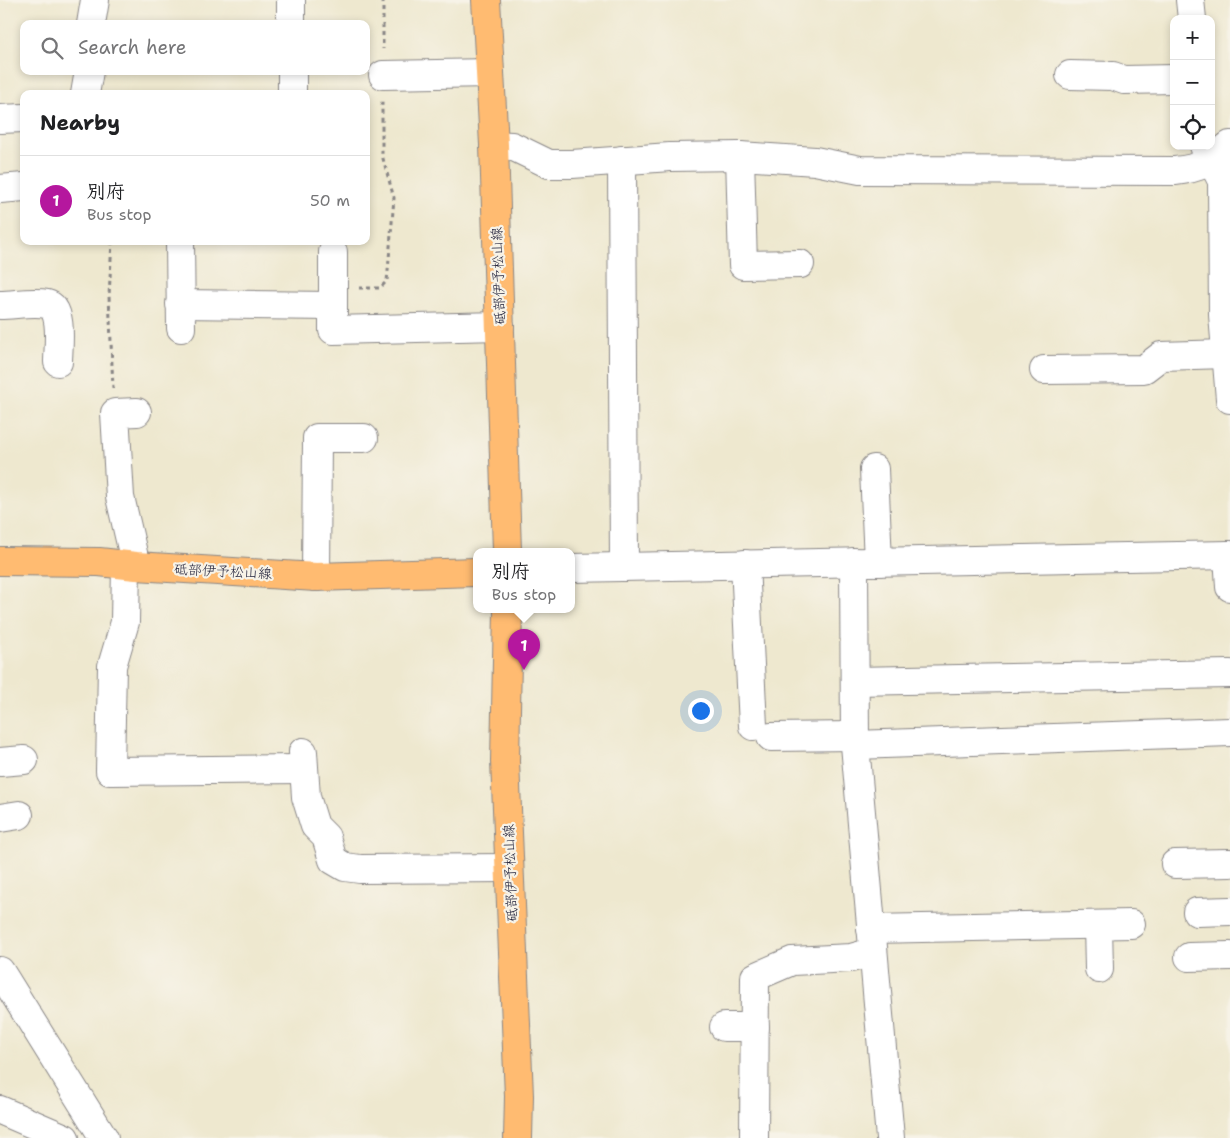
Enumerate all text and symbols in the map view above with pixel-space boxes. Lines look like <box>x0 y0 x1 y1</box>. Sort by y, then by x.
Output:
map controls <box>1170 15 1215 150</box>
button: + <box>1170 15 1215 60</box>
search box <box>20 20 370 75</box>
icon: search <box>38 34 66 62</box>
text: Search here <box>78 35 187 60</box>
button: − <box>1170 60 1215 105</box>
button: locate <box>1170 105 1215 150</box>
text: Nearby <box>40 109 120 137</box>
text: 別府 <box>87 179 125 204</box>
text: 1 <box>52 190 60 211</box>
text: 50 m <box>310 190 350 211</box>
text: Bus stop <box>87 204 152 225</box>
street label: 砥部伊予松山線 <box>487 227 509 325</box>
popup <box>473 548 575 613</box>
street label: 砥部伊予松山線 <box>174 559 272 583</box>
text: 別府 <box>492 559 530 584</box>
text: Bus stop <box>492 584 556 605</box>
pin: 1 <box>508 629 540 670</box>
your location <box>688 698 714 724</box>
street label: 砥部伊予松山線 <box>499 824 521 922</box>

